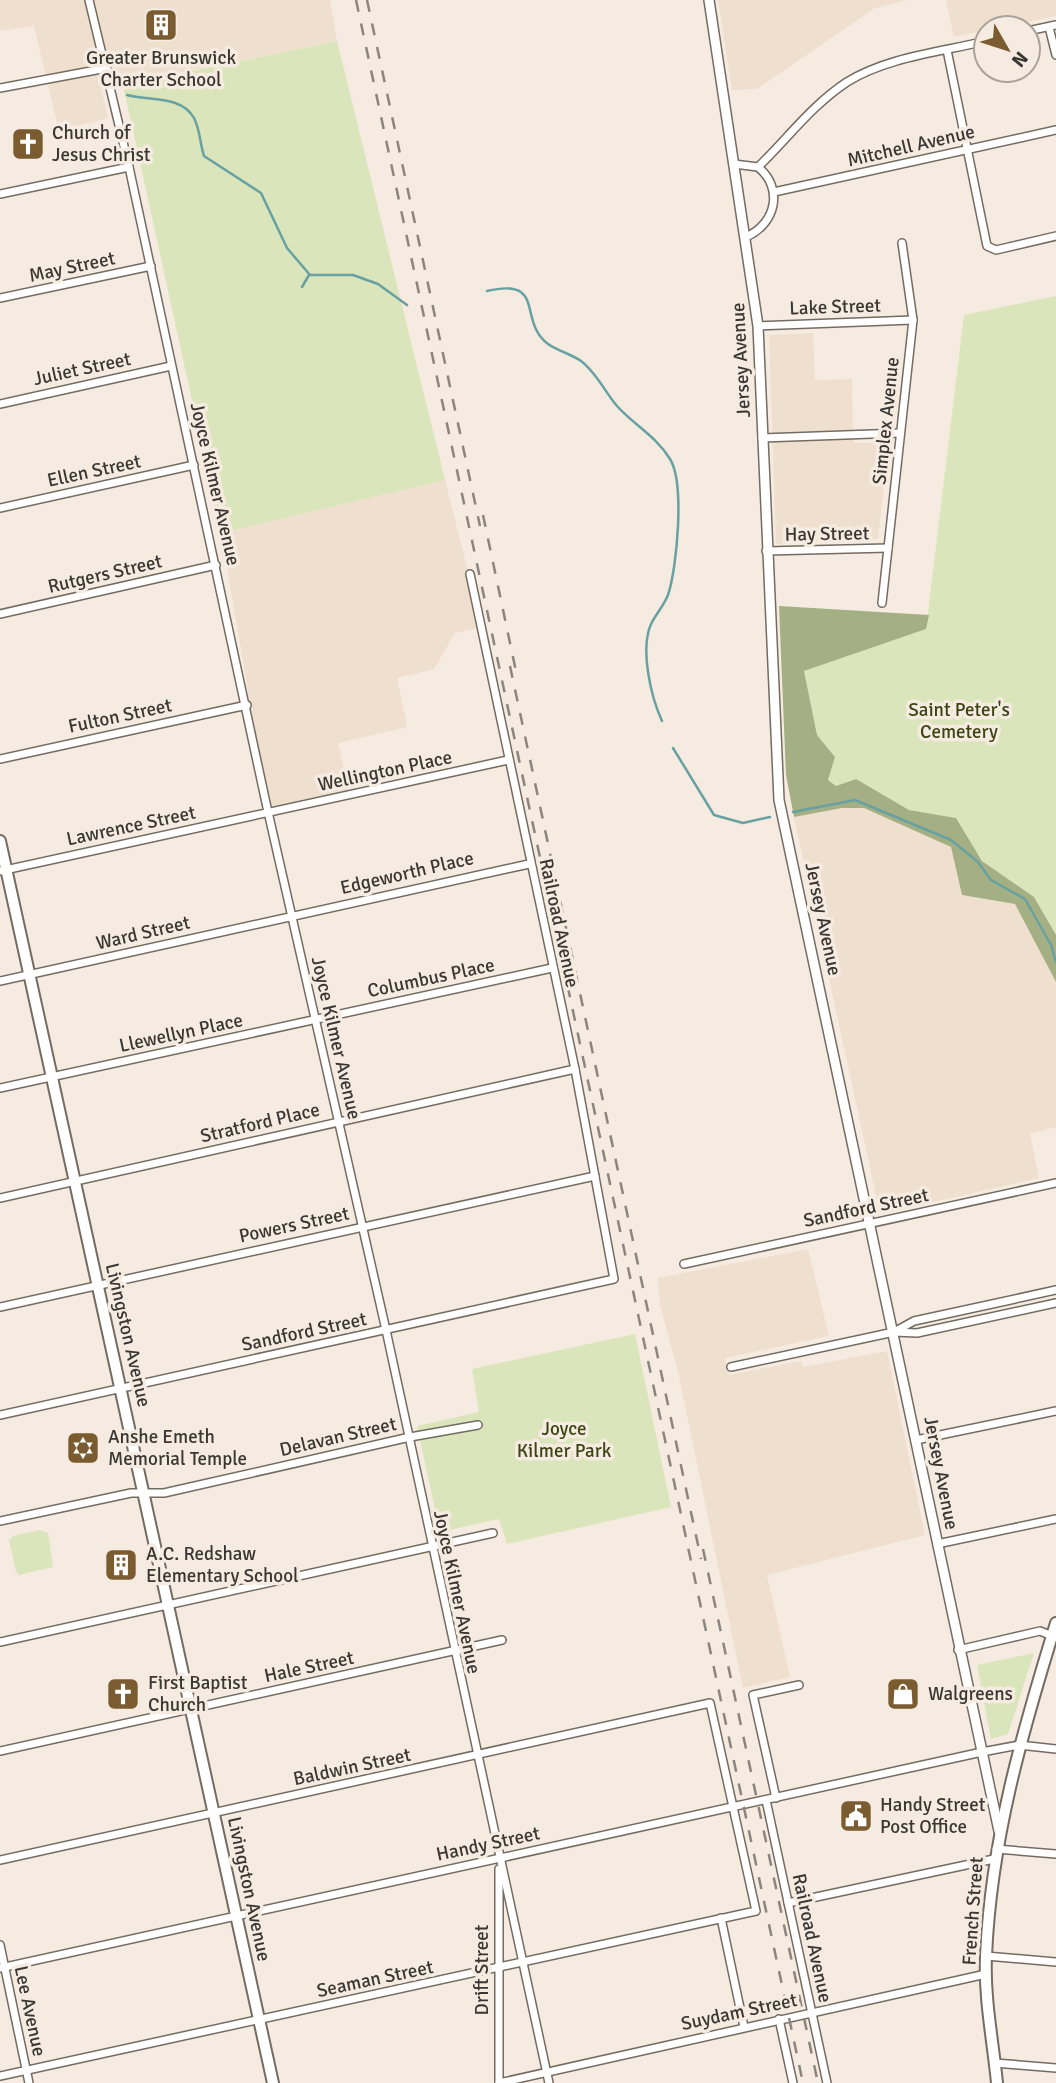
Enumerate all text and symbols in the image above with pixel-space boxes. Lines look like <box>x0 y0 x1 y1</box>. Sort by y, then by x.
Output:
building icon: Greater Brunswick Charter School <box>142 6 180 44</box>
north arrow <box>972 14 1042 84</box>
place label: Greater Brunswick Charter School <box>86 46 236 92</box>
text: N <box>1006 46 1033 72</box>
street label: Mitchell Avenue <box>845 120 977 172</box>
place label: Church of Jesus Christ <box>52 121 151 167</box>
church icon: Church of Jesus Christ <box>9 125 47 163</box>
street label: May Street <box>27 246 118 288</box>
street label: Lake Street <box>789 293 882 321</box>
street label: Jersey Avenue <box>726 302 756 418</box>
street label: Juliet Street <box>31 347 133 391</box>
street label: Simplex Avenue <box>867 356 905 486</box>
street label: Joyce Kilmer Avenue <box>185 400 245 568</box>
street label: Ellen Street <box>45 449 143 493</box>
street label: Hay Street <box>784 521 870 547</box>
street label: Rutgers Street <box>46 549 165 599</box>
street label: Fulton Street <box>66 693 174 739</box>
park label: Saint Peter's Cemetery <box>908 698 1010 744</box>
street label: Wellington Place <box>316 745 454 797</box>
street label: Lawrence Street <box>64 801 198 851</box>
street label: Edgeworth Place <box>338 846 476 900</box>
street label: Railroad Avenue <box>534 856 584 990</box>
street label: Jersey Avenue <box>799 860 847 978</box>
street label: Ward Street <box>94 910 193 955</box>
street label: Columbus Place <box>365 953 497 1003</box>
street label: Joyce Kilmer Avenue <box>306 954 366 1122</box>
street label: Llewellyn Place <box>117 1008 245 1058</box>
street label: Stratford Place <box>198 1098 322 1148</box>
street label: Sandford Street <box>801 1183 931 1233</box>
street label: Powers Street <box>237 1202 352 1248</box>
street label: Livingston Avenue <box>100 1261 156 1409</box>
street label: Sandford Street <box>239 1307 369 1357</box>
street label: Delavan Street <box>277 1412 399 1462</box>
street label: Jersey Avenue <box>918 1414 964 1532</box>
park label: Joyce Kilmer Park <box>517 1417 612 1463</box>
place label: Anshe Emeth Memorial Temple <box>108 1425 247 1471</box>
synagogue icon: Anshe Emeth Memorial Temple <box>64 1429 102 1467</box>
street label: Joyce Kilmer Avenue <box>428 1508 486 1676</box>
place label: A.C. Redshaw Elementary School <box>146 1542 299 1588</box>
building icon: A.C. Redshaw Elementary School <box>102 1546 140 1584</box>
street label: Hale Street <box>262 1646 356 1688</box>
place label: First Baptist Church <box>148 1671 248 1717</box>
church icon: First Baptist Church <box>104 1675 142 1713</box>
shop icon: Walgreens <box>884 1675 922 1713</box>
place label: Walgreens <box>928 1682 1013 1706</box>
street label: Baldwin Street <box>291 1743 413 1791</box>
place label: Handy Street Post Office <box>880 1793 986 1839</box>
public building icon: Handy Street Post Office <box>837 1797 875 1835</box>
street label: Livingston Avenue <box>222 1815 276 1963</box>
street label: Handy Street <box>434 1821 542 1867</box>
street label: French Street <box>957 1855 989 1966</box>
street label: Railroad Avenue <box>787 1871 837 2005</box>
street label: Drift Street <box>470 1924 494 2015</box>
street label: Seaman Street <box>315 1955 436 2003</box>
street label: Lee Avenue <box>9 1963 51 2059</box>
street label: Suydam Street <box>679 1988 800 2036</box>

